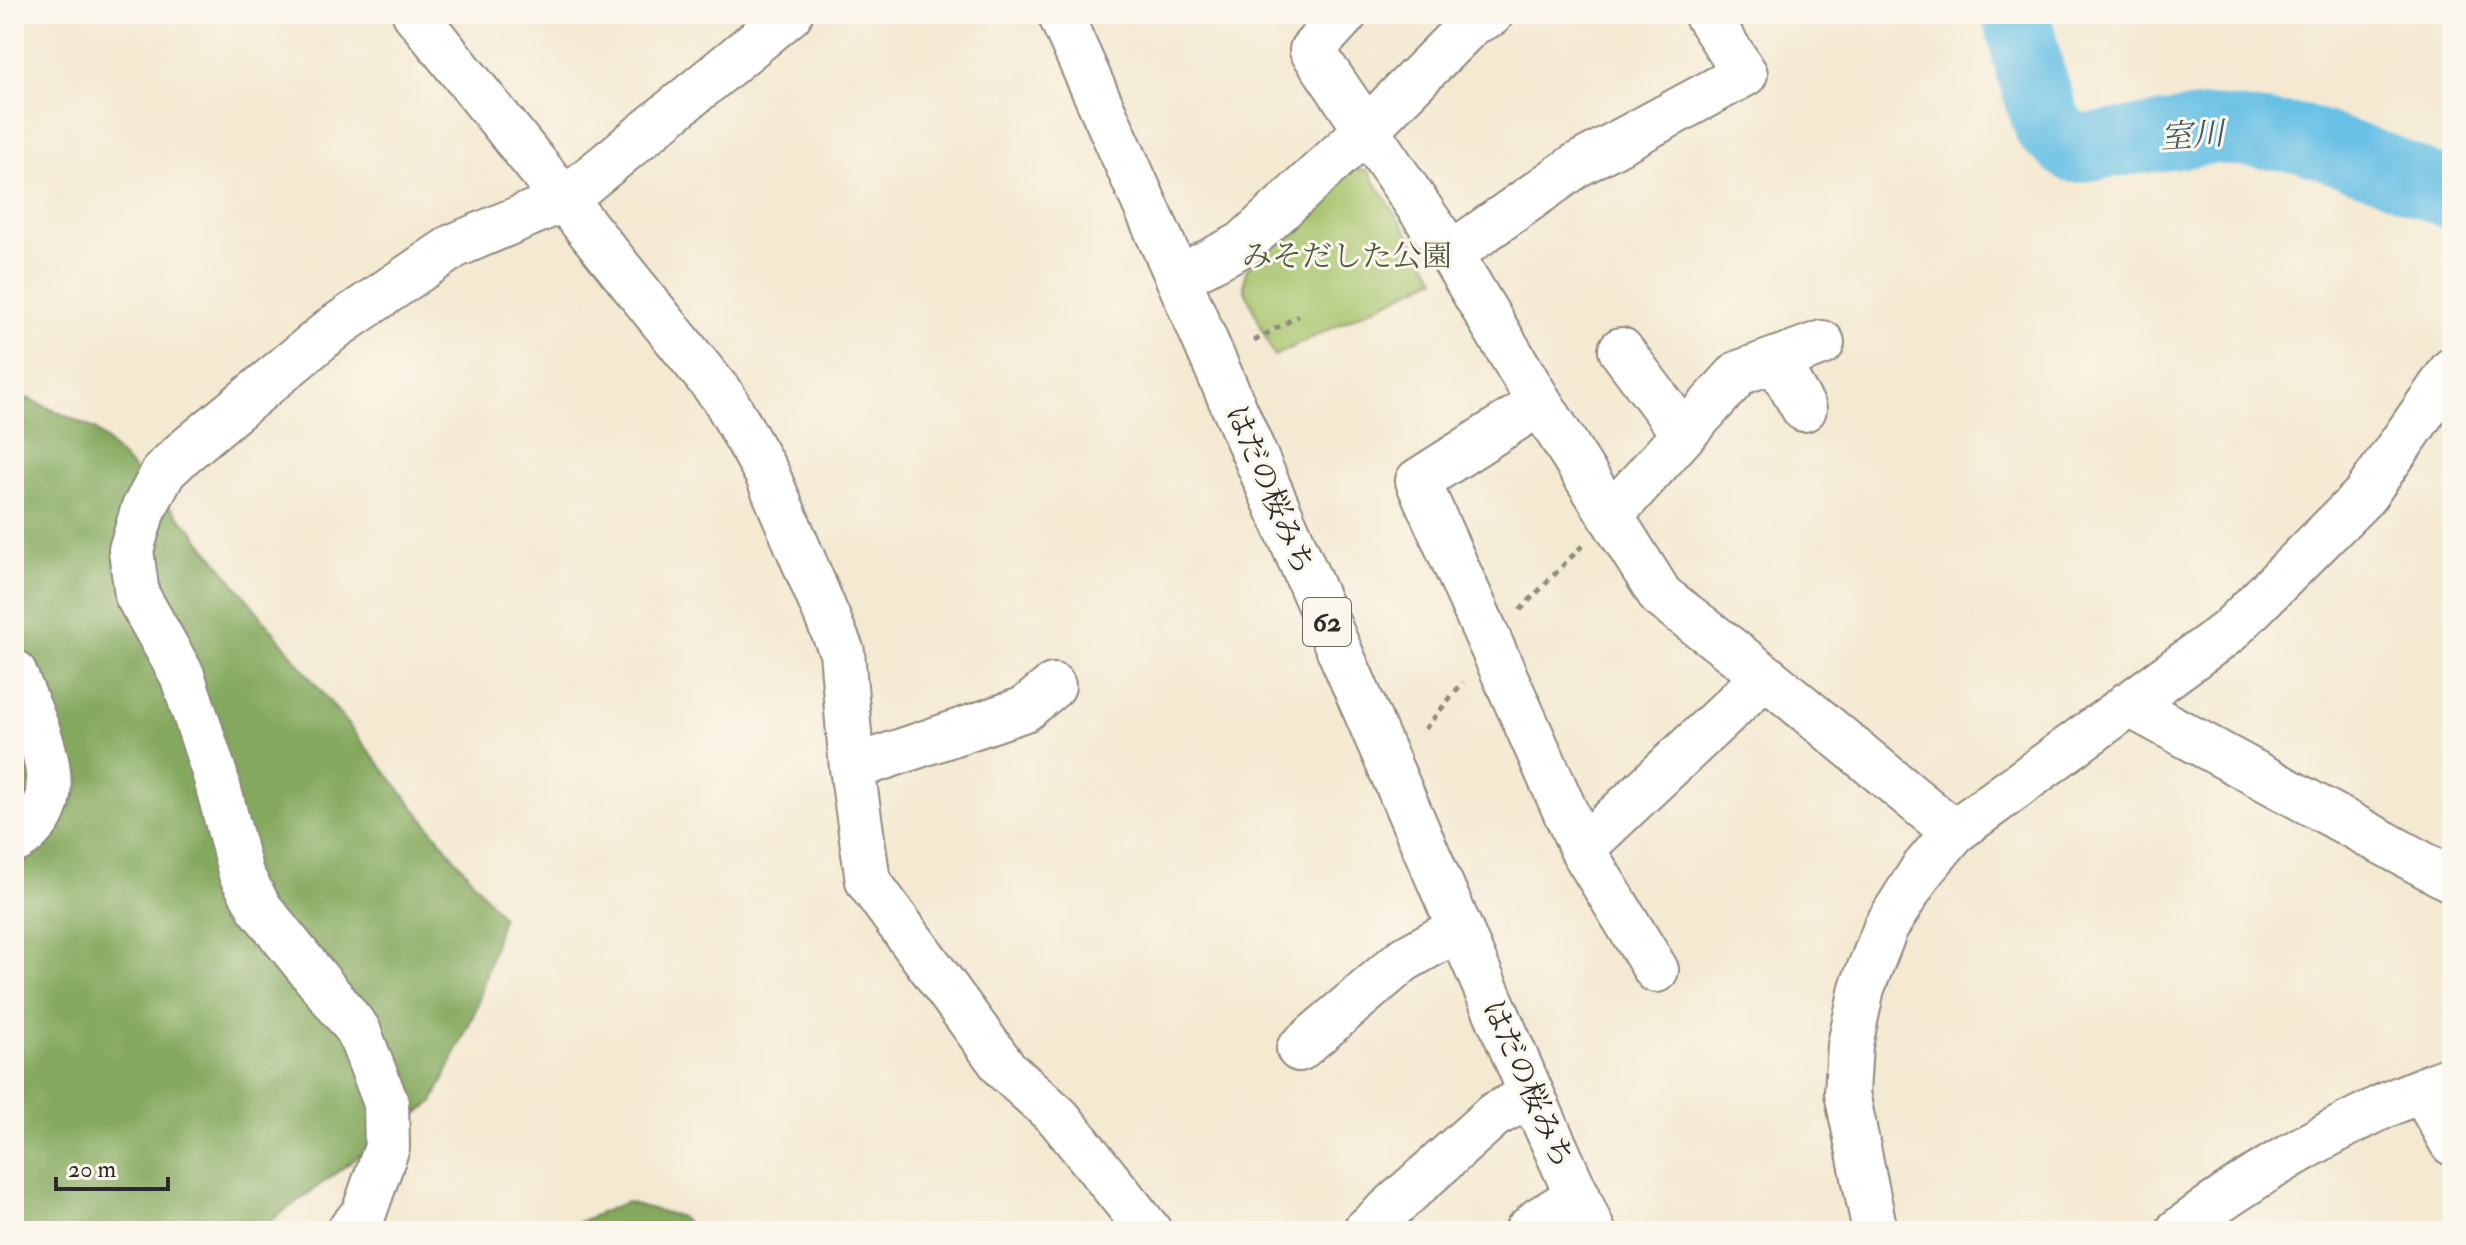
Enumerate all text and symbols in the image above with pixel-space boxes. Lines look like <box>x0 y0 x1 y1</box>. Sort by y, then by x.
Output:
water label: 室川 <box>2159 114 2228 158</box>
park label: みそだした公園 <box>1242 238 1452 275</box>
street label: はだの桜みち <box>1218 400 1322 580</box>
road number: 62 <box>1303 598 1351 646</box>
street label: はだの桜みち <box>1474 994 1582 1174</box>
scale bar <box>56 1141 168 1191</box>
text: 20 m <box>68 1154 117 1185</box>

